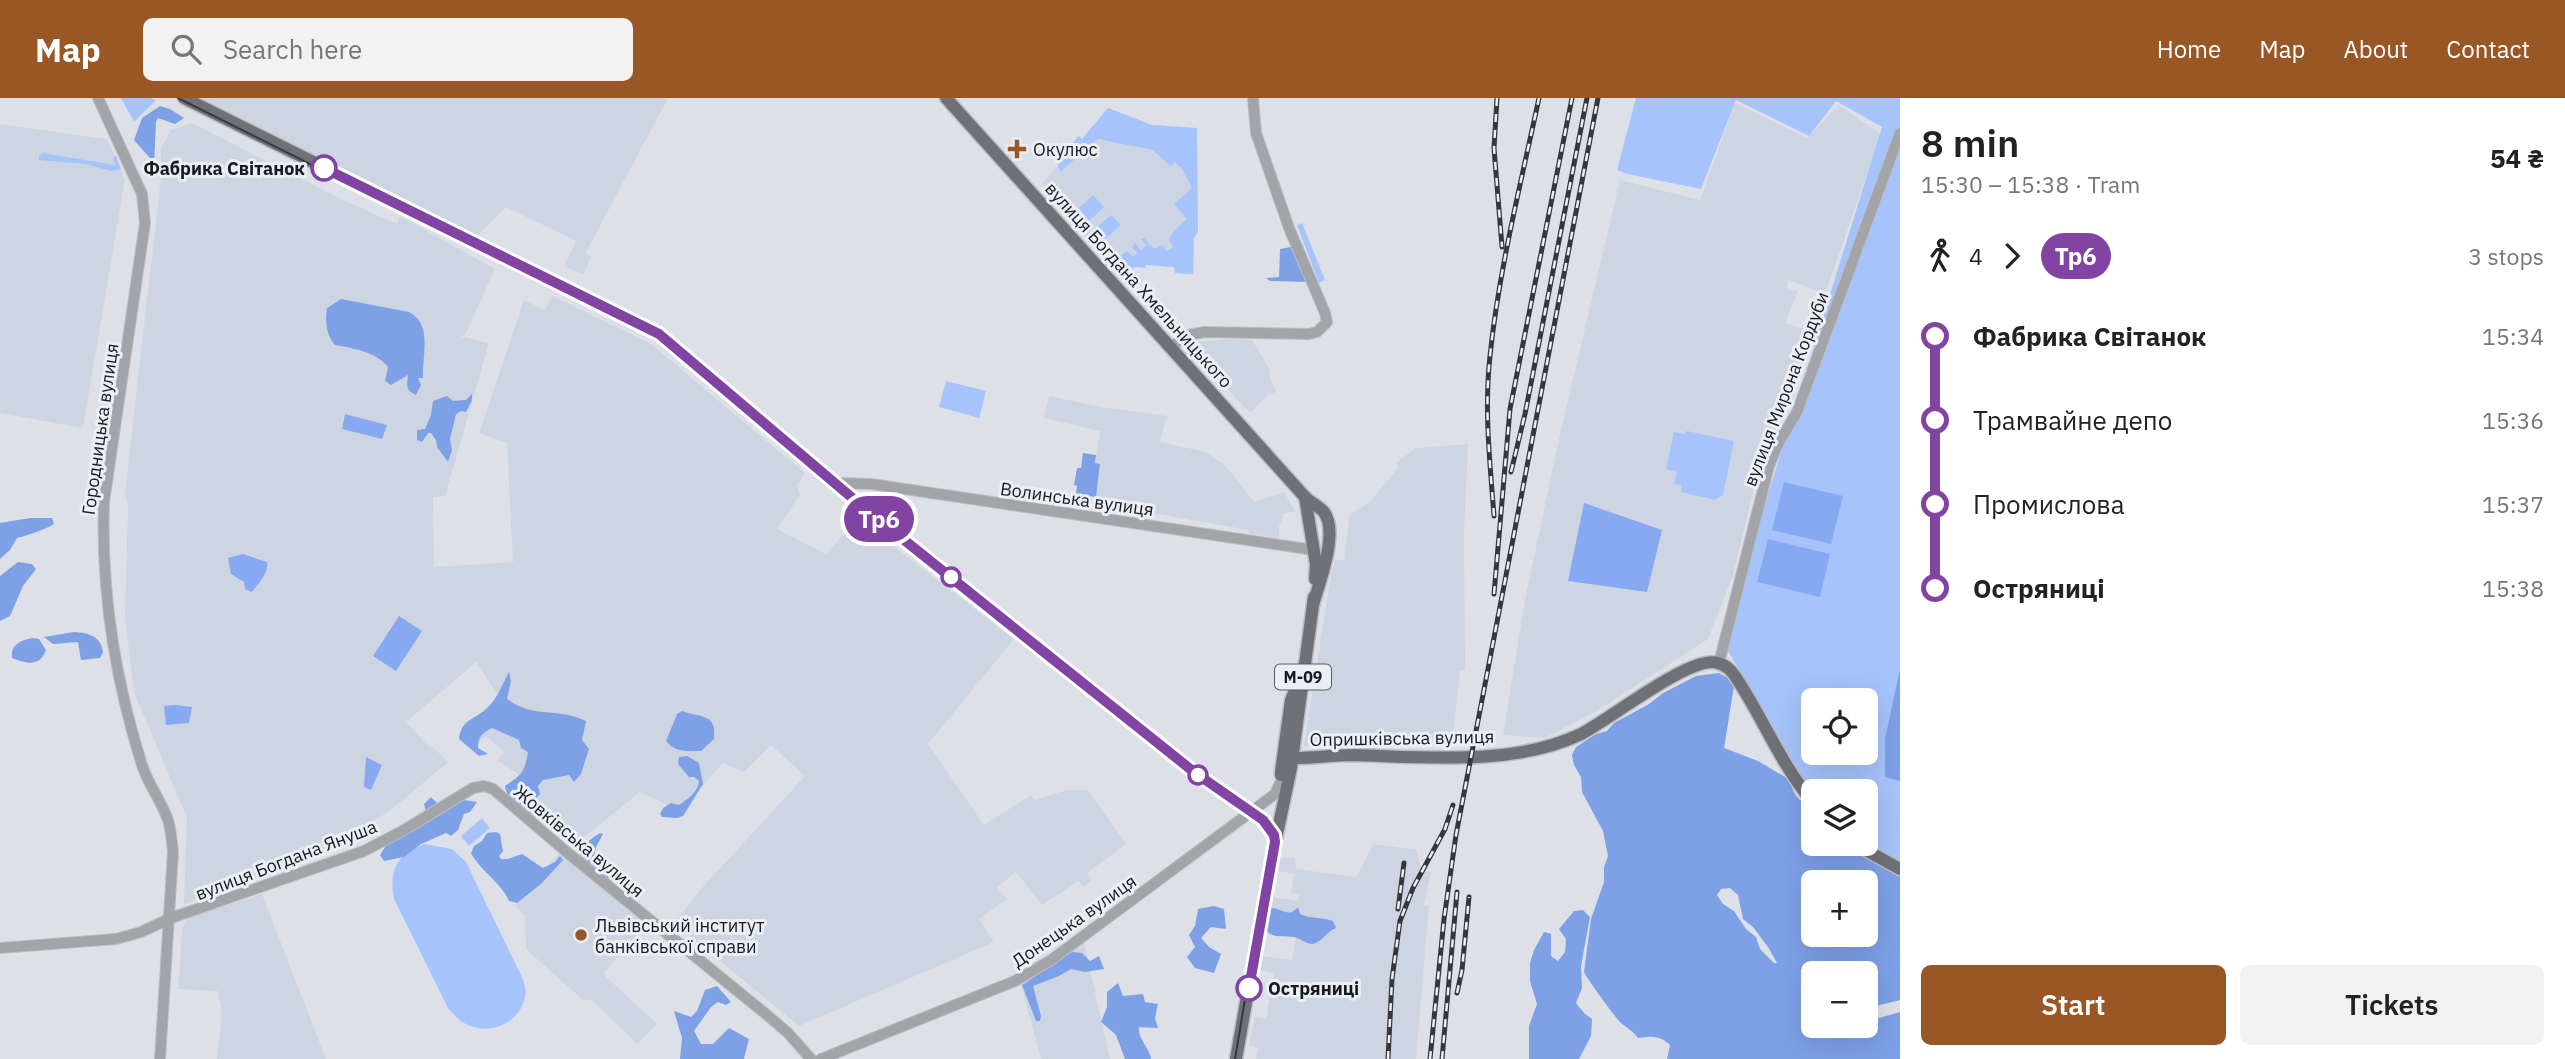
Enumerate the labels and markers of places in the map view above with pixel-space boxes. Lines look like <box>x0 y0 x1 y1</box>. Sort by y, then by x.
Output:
place label: Окулюс <box>1033 138 1098 161</box>
marker: Окулюс <box>1007 139 1027 159</box>
marker: Фабрика Світанок <box>311 155 337 181</box>
place label: Фабрика Світанок <box>143 157 305 180</box>
unlabelled marker <box>941 567 961 587</box>
unlabelled marker <box>1188 765 1208 785</box>
place label: Львівський інститут банківської справи <box>595 914 765 958</box>
marker: Львівський інститут банківської справи <box>573 927 589 943</box>
marker: Остряниці <box>1236 975 1262 1001</box>
place label: Остряниці <box>1268 977 1359 1000</box>

